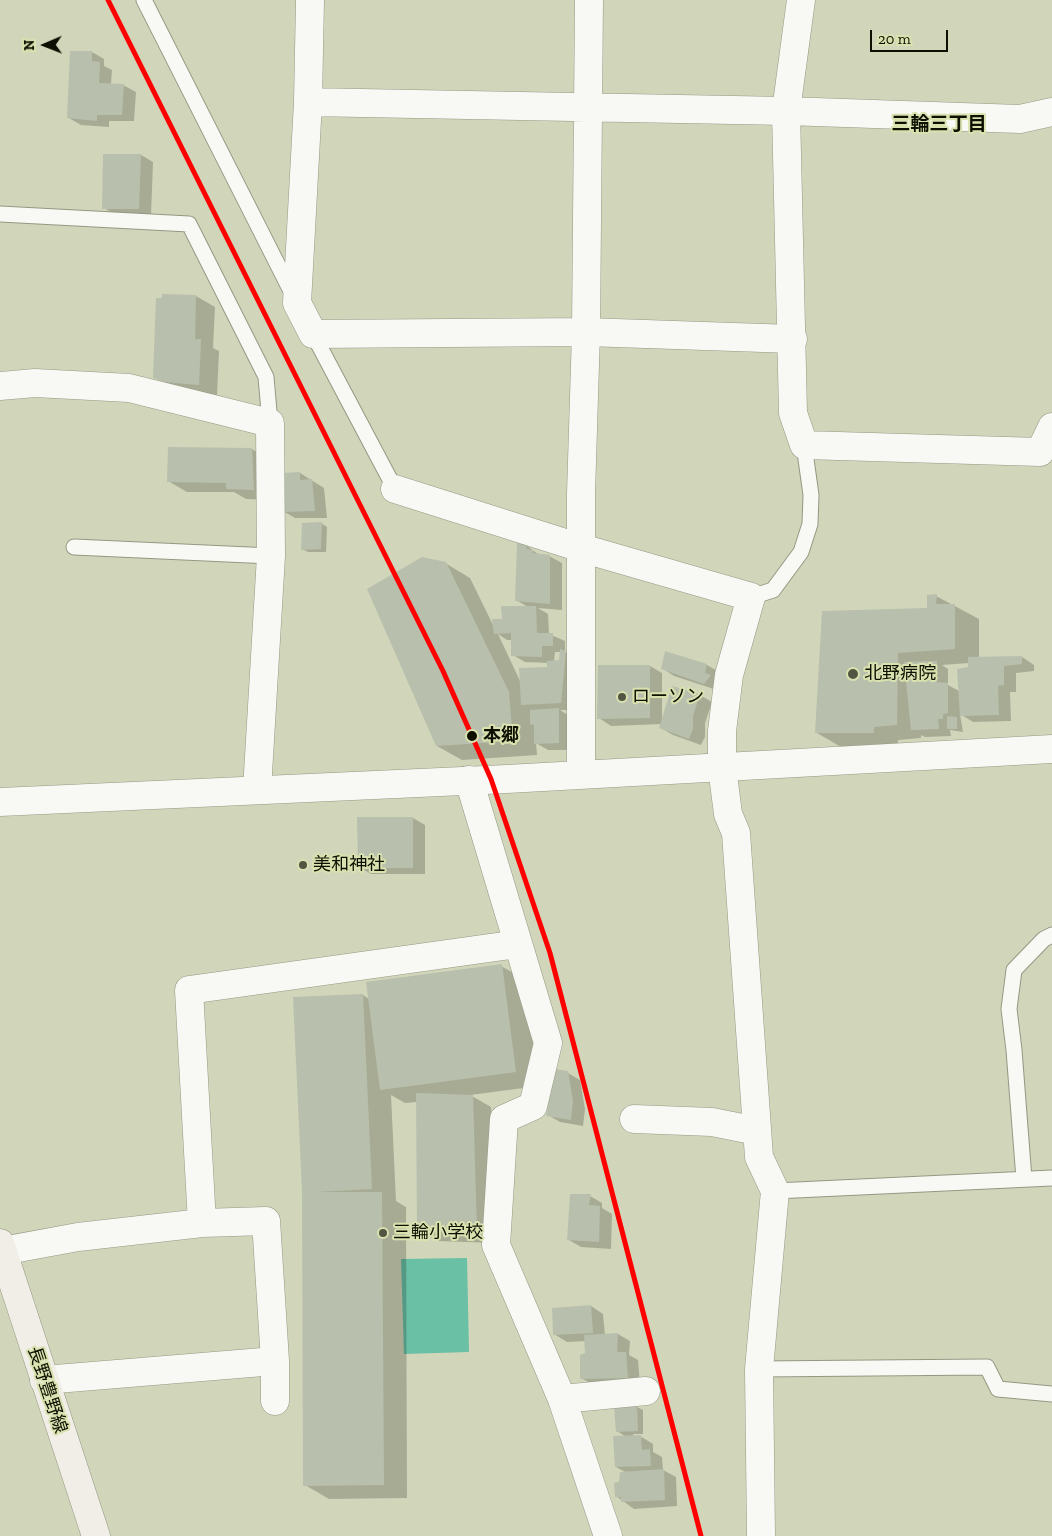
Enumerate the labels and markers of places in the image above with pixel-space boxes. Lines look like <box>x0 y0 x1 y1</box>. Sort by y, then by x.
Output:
place label: 北野病院 <box>864 663 936 685</box>
marker: 北野病院 <box>846 667 860 681</box>
place label: ローソン <box>632 686 704 708</box>
marker: ローソン <box>616 691 628 703</box>
place label: 本郷 <box>483 725 519 747</box>
marker: 本郷 <box>465 729 479 743</box>
place label: 美和神社 <box>313 854 385 876</box>
marker: 美和神社 <box>297 859 309 871</box>
place label: 三輪小学校 <box>393 1222 483 1244</box>
marker: 三輪小学校 <box>377 1227 389 1239</box>

